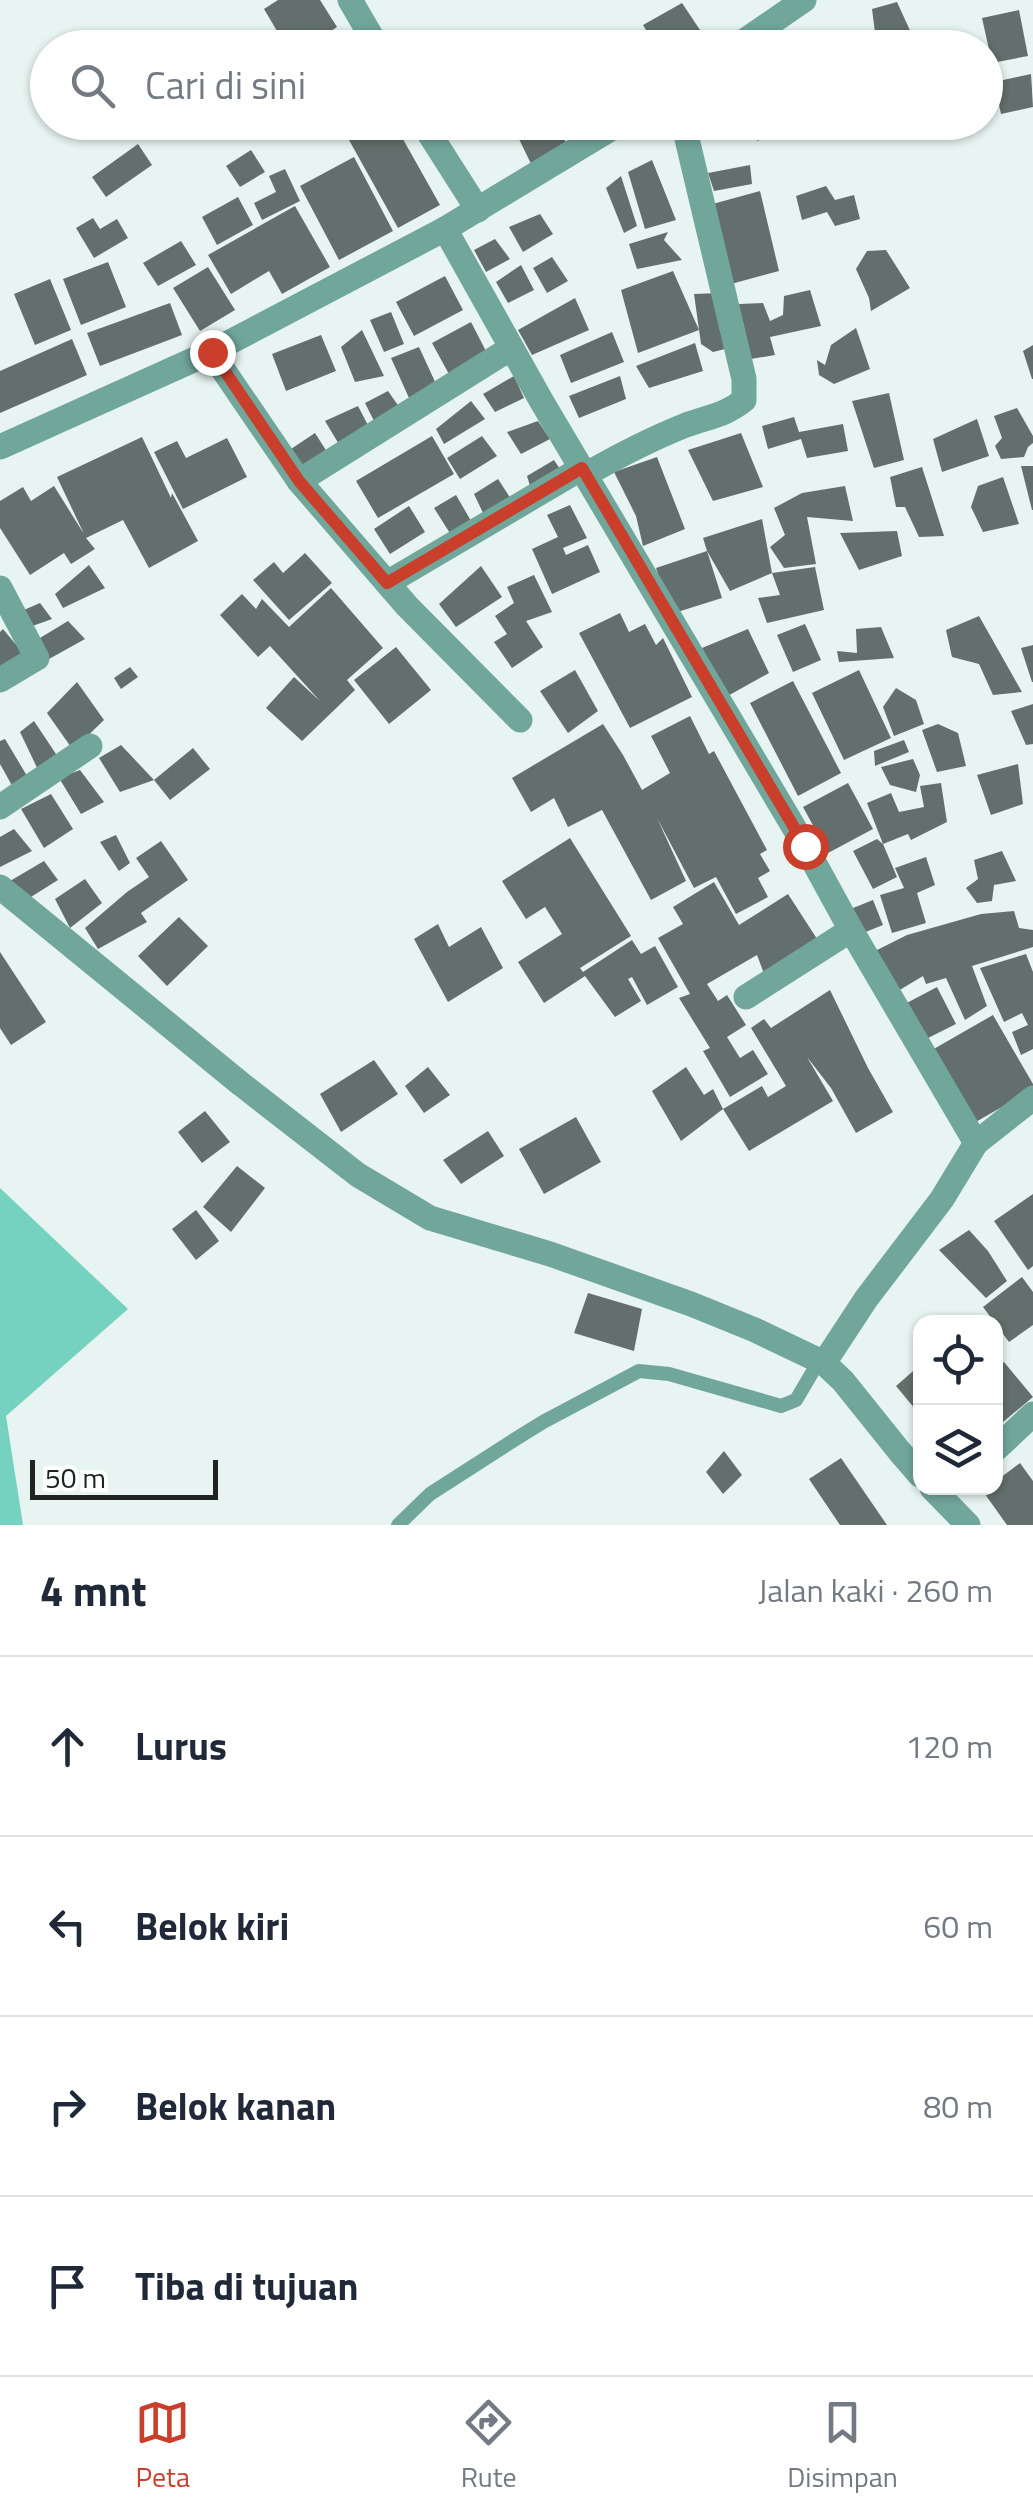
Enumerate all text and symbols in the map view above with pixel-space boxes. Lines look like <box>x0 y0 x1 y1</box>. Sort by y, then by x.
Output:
search box <box>30 30 1003 140</box>
text: Cari di sini <box>145 56 306 114</box>
icon: search <box>65 58 120 113</box>
route end <box>190 330 236 376</box>
route start <box>783 824 829 870</box>
map controls <box>913 1315 1003 1495</box>
button: locate <box>913 1315 1003 1405</box>
button: layers <box>913 1405 1003 1495</box>
scale bar <box>30 1455 218 1500</box>
text: 50 m <box>45 1456 106 1499</box>
text: 4 mnt <box>40 1558 147 1622</box>
text: Jalan kaki · 260 m <box>758 1566 993 1614</box>
text: Lurus <box>135 1717 227 1775</box>
icon: ahead <box>40 1719 95 1774</box>
text: 120 m <box>905 1722 993 1770</box>
text: Belok kiri <box>135 1897 289 1955</box>
icon: left <box>40 1899 95 1954</box>
text: 60 m <box>923 1902 993 1950</box>
text: Belok kanan <box>135 2077 336 2135</box>
icon: right <box>40 2079 95 2134</box>
text: 80 m <box>923 2082 993 2130</box>
text: Tiba di tujuan <box>135 2257 358 2315</box>
icon: arrive <box>40 2259 95 2314</box>
tab: Peta <box>135 2395 190 2498</box>
tab: Rute <box>461 2395 517 2498</box>
tab: Disimpan <box>787 2395 898 2498</box>

